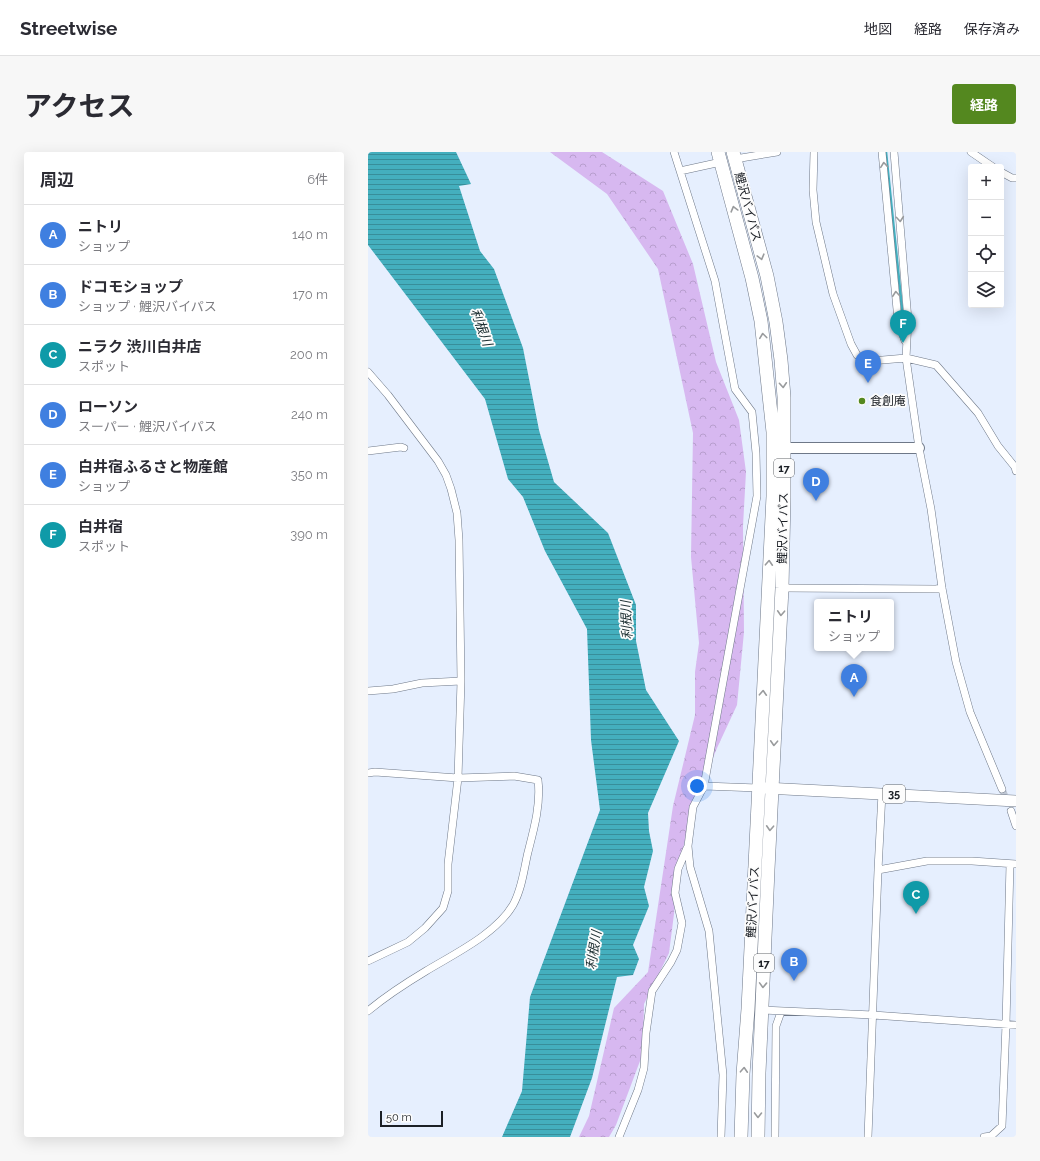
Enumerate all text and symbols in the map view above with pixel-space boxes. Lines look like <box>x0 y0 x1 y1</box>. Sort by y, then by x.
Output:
text: Streetwise <box>20 17 117 39</box>
text: 地図 <box>864 21 892 37</box>
text: 経路 <box>914 21 942 37</box>
text: 保存済み <box>964 21 1020 37</box>
button: 経路 <box>952 84 1016 124</box>
text: アクセス <box>24 90 135 123</box>
one-way arrow <box>879 161 888 168</box>
map controls <box>968 164 1004 308</box>
button: + <box>968 164 1004 200</box>
text: 周辺 <box>40 170 74 190</box>
street label: 鯉沢バイパス <box>732 171 764 243</box>
text: 6件 <box>307 172 328 187</box>
button: − <box>968 200 1004 236</box>
one-way arrow <box>730 206 739 213</box>
one-way arrow <box>895 216 904 222</box>
text: ニトリ <box>78 218 123 236</box>
text: A <box>49 227 57 242</box>
text: 140 m <box>292 227 328 242</box>
button: locate <box>968 236 1004 272</box>
text: ショップ <box>78 239 130 254</box>
one-way arrow <box>757 254 765 260</box>
button: layers <box>968 272 1004 308</box>
text: ドコモショップ <box>78 278 183 296</box>
text: B <box>49 287 57 302</box>
text: 170 m <box>292 287 328 302</box>
one-way arrow <box>891 291 900 297</box>
text: ショップ · 鯉沢バイパス <box>78 299 217 314</box>
water label: 利根川 <box>468 306 496 350</box>
pin: F <box>890 310 916 343</box>
one-way arrow <box>758 333 767 339</box>
text: ニラク 渋川白井店 <box>78 338 202 356</box>
text: C <box>49 347 57 362</box>
text: 200 m <box>290 347 328 362</box>
pin: E <box>855 350 881 383</box>
text: スポット <box>78 359 130 374</box>
one-way arrow <box>778 382 787 388</box>
place label: 食創庵 <box>870 394 906 408</box>
marker: 食創庵 <box>857 396 867 406</box>
text: ローソン <box>78 398 138 416</box>
text: D <box>48 407 58 422</box>
text: 240 m <box>291 407 328 422</box>
text: スーパー · 鯉沢バイパス <box>78 419 217 434</box>
text: 白井宿ふるさと物産館 <box>78 458 228 476</box>
road number: 17 <box>774 459 794 477</box>
text: E <box>49 467 57 482</box>
text: 350 m <box>291 467 328 482</box>
pin: D <box>803 468 829 501</box>
text: ショップ <box>78 479 130 494</box>
street label: 鯉沢バイパス <box>775 492 791 564</box>
text: 白井宿 <box>78 518 123 536</box>
text: F <box>49 527 57 542</box>
text: 390 m <box>290 527 328 542</box>
text: スポット <box>78 539 130 554</box>
one-way arrow <box>765 560 774 566</box>
water label: 利根川 <box>618 598 635 640</box>
popup <box>814 599 894 651</box>
text: ニトリ <box>828 608 873 626</box>
one-way arrow <box>776 610 785 616</box>
text: ショップ <box>828 629 880 644</box>
pin: A <box>841 664 867 697</box>
one-way arrow <box>758 690 767 696</box>
one-way arrow <box>770 740 778 746</box>
your location <box>687 776 707 796</box>
road number: 35 <box>883 785 905 803</box>
one-way arrow <box>766 825 774 831</box>
street label: 鯉沢バイパス <box>744 866 762 938</box>
pin: C <box>903 881 929 914</box>
water label: 利根川 <box>583 928 604 971</box>
pin: B <box>781 948 807 981</box>
road number: 17 <box>754 954 774 972</box>
one-way arrow <box>759 982 767 988</box>
one-way arrow <box>739 1067 748 1073</box>
scale bar <box>380 1109 443 1128</box>
text: 50 m <box>386 1111 412 1124</box>
one-way arrow <box>754 1112 762 1118</box>

